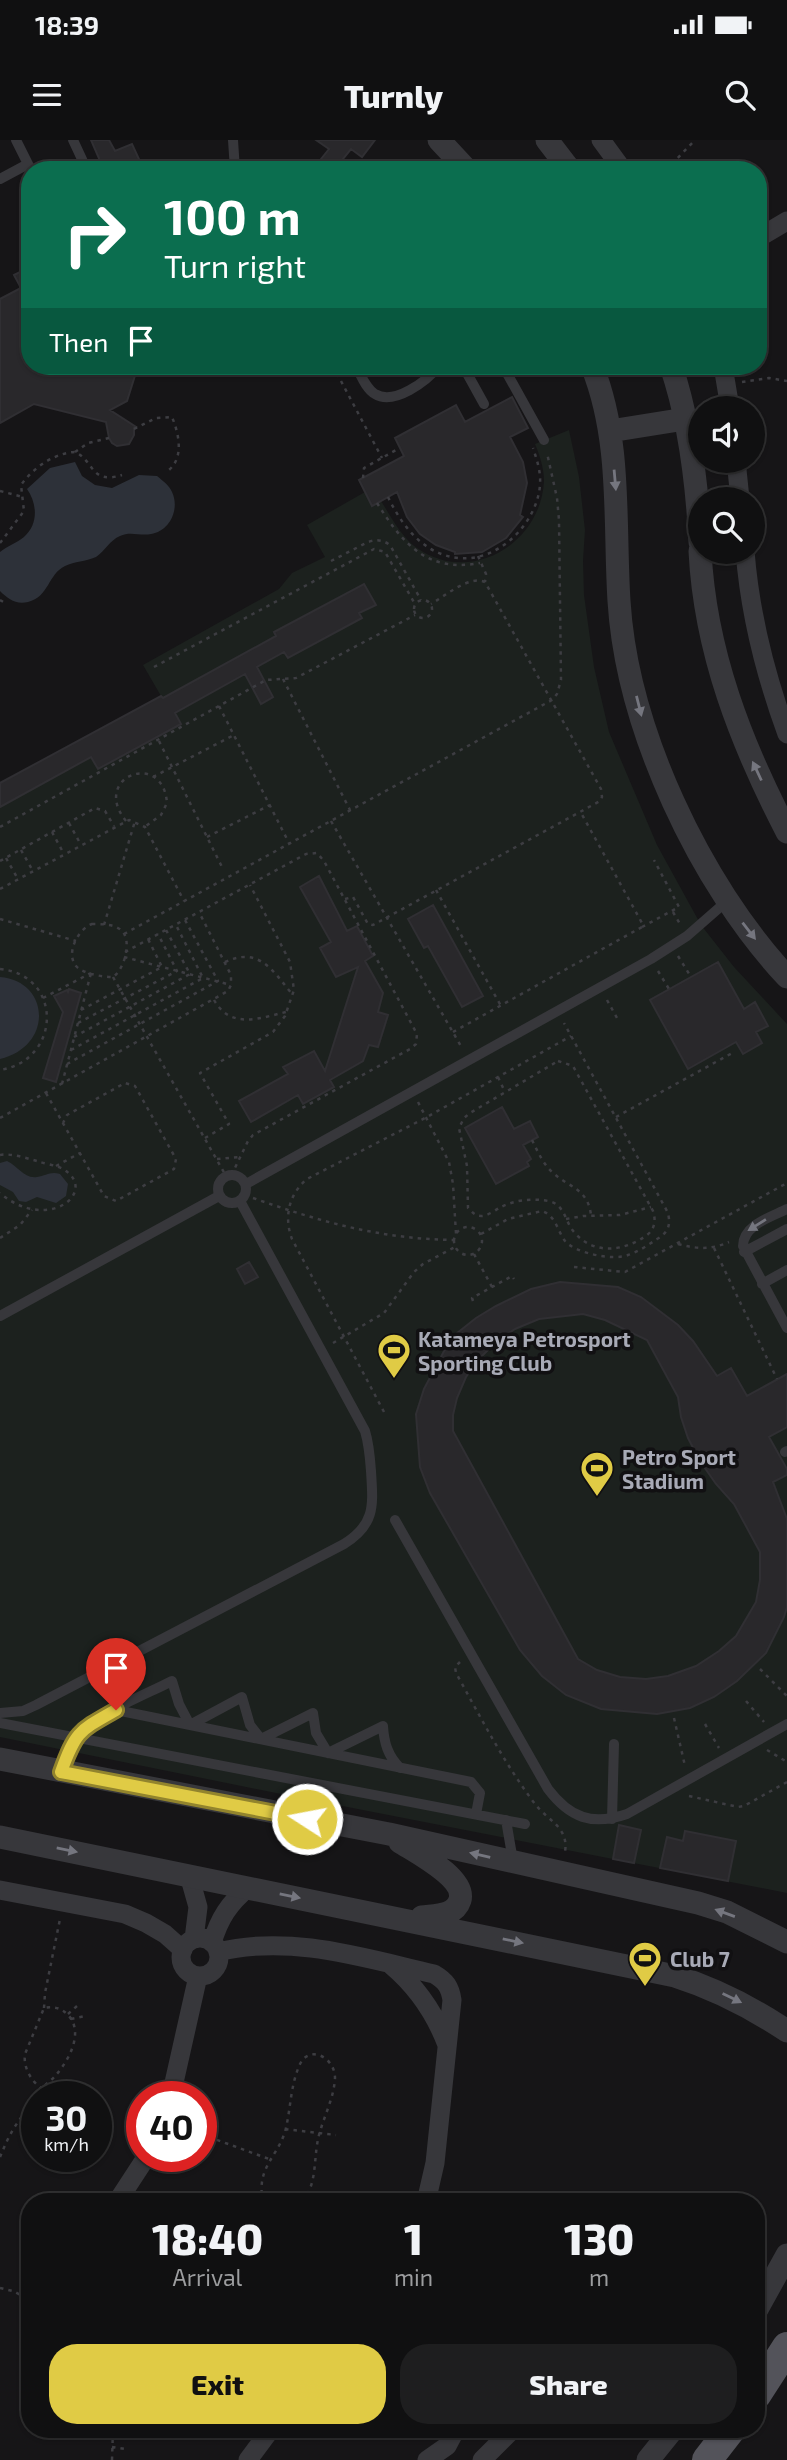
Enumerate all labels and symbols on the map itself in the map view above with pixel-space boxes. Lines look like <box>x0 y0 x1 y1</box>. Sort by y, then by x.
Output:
one-way arrow <box>610 469 621 491</box>
one-way arrow <box>634 695 645 717</box>
one-way arrow <box>751 761 762 781</box>
one-way arrow <box>741 921 756 939</box>
one-way arrow <box>748 1219 767 1232</box>
place label: Katameya Petrosport Sporting Club <box>418 1326 631 1375</box>
sports icon: Katameya Petrosport Sporting Club <box>375 1331 413 1380</box>
place label: Petro Sport Stadium <box>622 1444 736 1493</box>
sports icon: Petro Sport Stadium <box>578 1449 616 1498</box>
pin <box>86 1638 146 1710</box>
position arrow <box>270 1782 344 1856</box>
one-way arrow <box>56 1845 78 1856</box>
one-way arrow <box>469 1849 491 1860</box>
one-way arrow <box>279 1890 301 1901</box>
one-way arrow <box>715 1907 736 1918</box>
one-way arrow <box>502 1936 524 1947</box>
sports icon: Club 7 <box>626 1939 664 1988</box>
place label: Club 7 <box>670 1946 730 1971</box>
one-way arrow <box>722 1992 742 2004</box>
speed limit sign: 40 <box>126 2081 217 2172</box>

